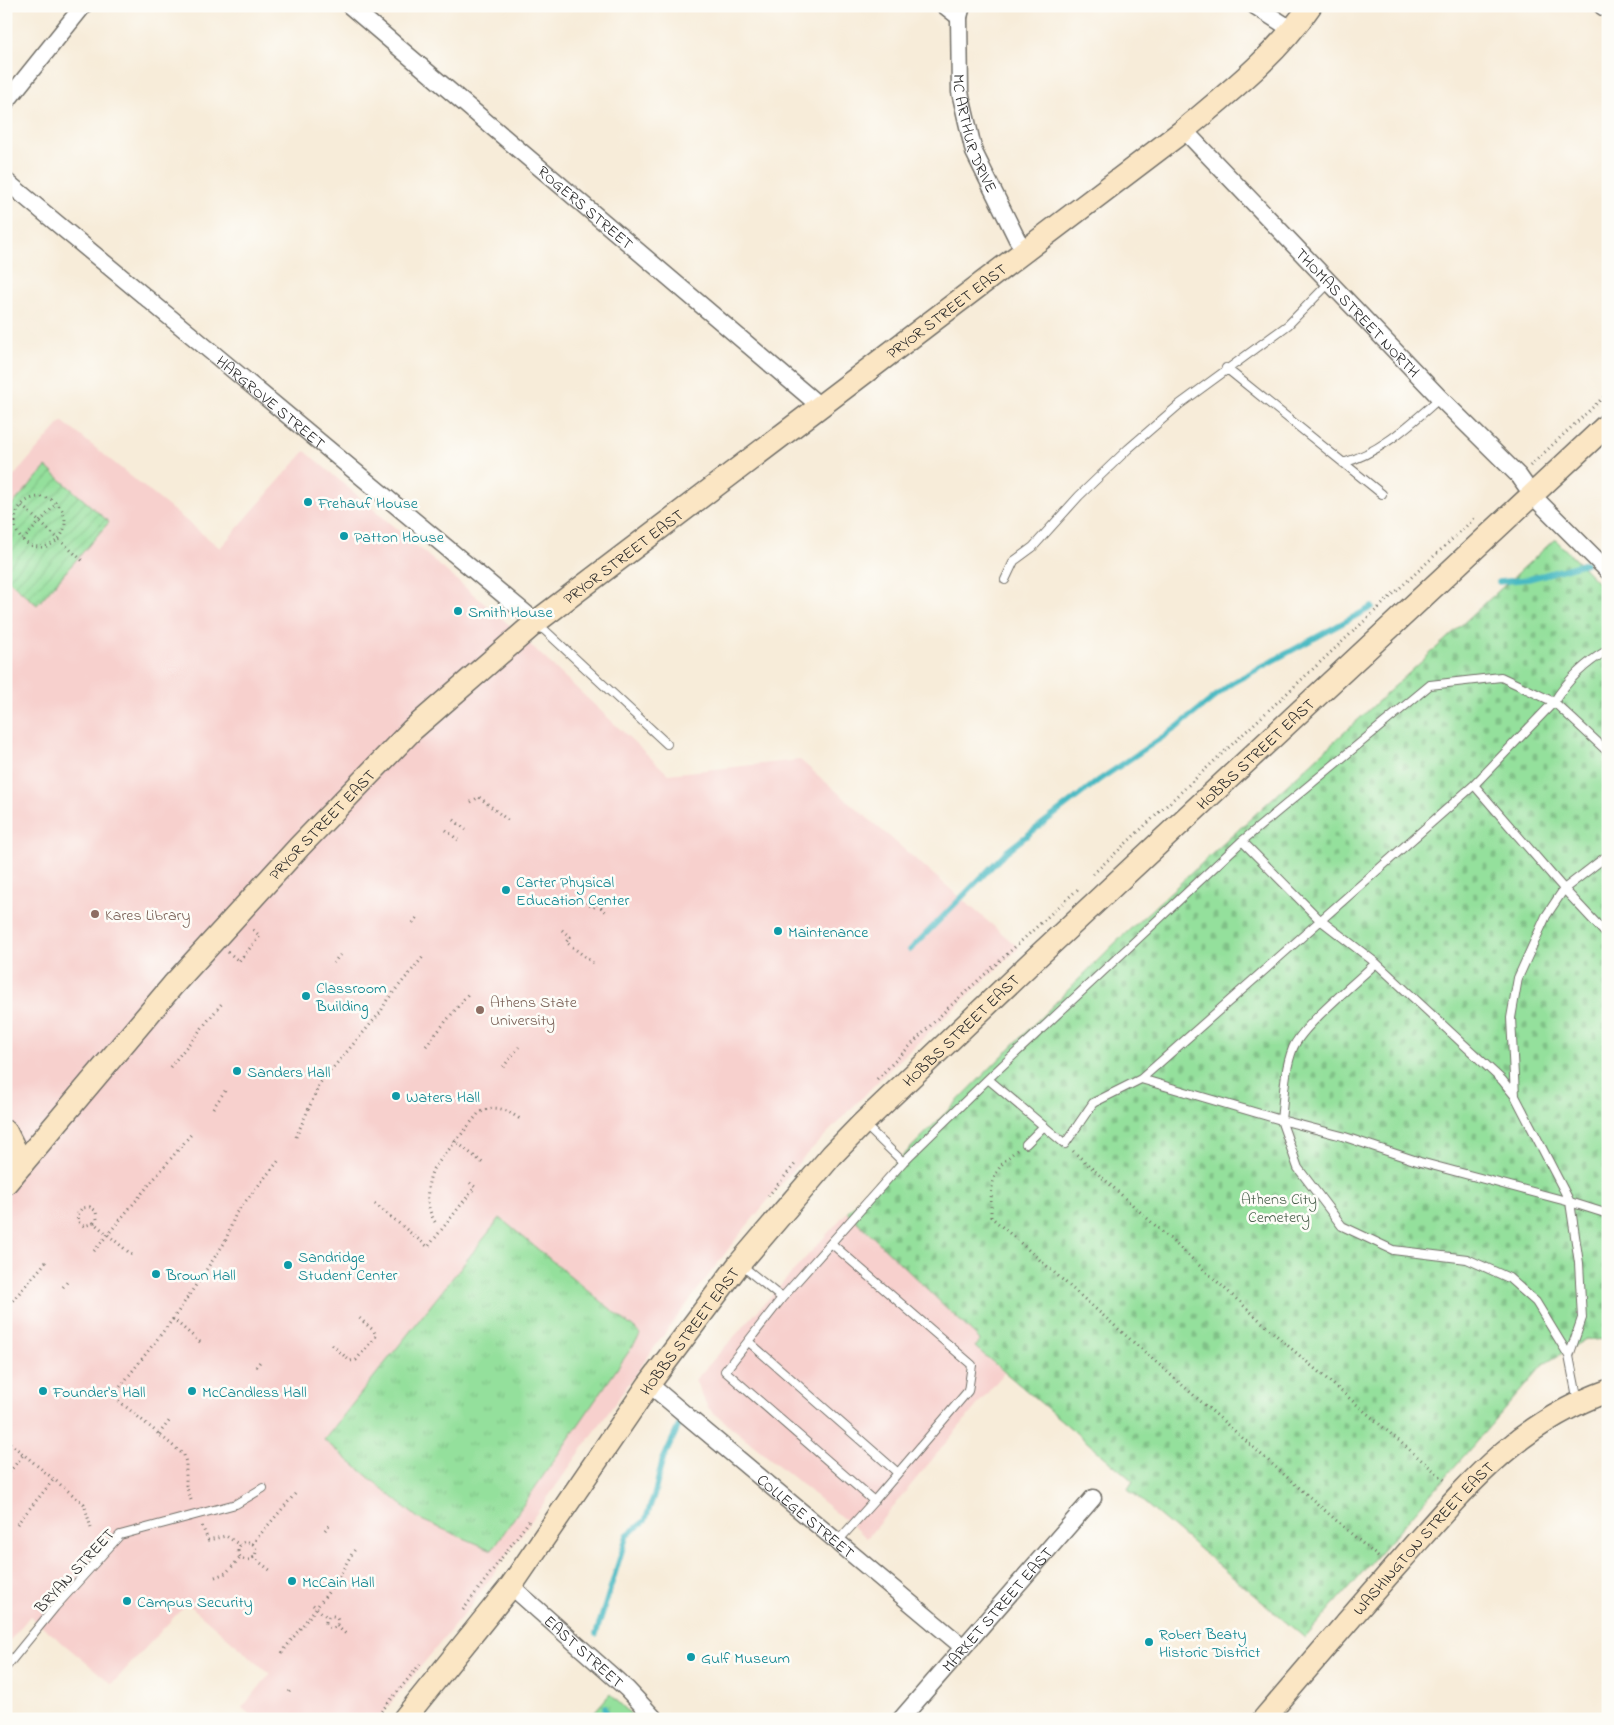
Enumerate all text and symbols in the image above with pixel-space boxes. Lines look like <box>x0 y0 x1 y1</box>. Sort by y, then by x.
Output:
street label: MC ARTHUR DRIVE <box>946 74 1002 197</box>
street label: ROGERS STREET <box>532 161 638 256</box>
street label: THOMAS STREET NORTH <box>1289 243 1425 384</box>
street label: PRYOR STREET EAST <box>882 259 1013 366</box>
street label: HARGROVE STREET <box>210 351 330 456</box>
place label: Frehauf House <box>317 492 419 516</box>
marker: Frehauf House <box>302 496 314 508</box>
street label: PRYOR STREET EAST <box>559 504 689 611</box>
place label: Patton House <box>354 526 445 550</box>
marker: Patton House <box>338 530 350 542</box>
place label: Smith House <box>468 601 553 625</box>
marker: Smith House <box>452 605 464 617</box>
street label: HOBBS STREET EAST <box>1192 693 1321 816</box>
street label: PRYOR STREET EAST <box>264 765 382 887</box>
place label: Carter Physical Education Center <box>516 871 629 913</box>
marker: Carter Physical Education Center <box>500 884 512 896</box>
place label: Kares Library <box>105 904 190 928</box>
marker: Kares Library <box>89 908 101 920</box>
place label: Maintenance <box>788 921 869 945</box>
marker: Maintenance <box>772 925 784 937</box>
street label: HOBBS STREET EAST <box>898 969 1026 1093</box>
place label: Classroom Building <box>315 977 386 1019</box>
marker: Classroom Building <box>300 990 312 1002</box>
place label: Athens State University <box>490 991 578 1033</box>
marker: Athens State University <box>474 1004 486 1016</box>
place label: Sanders Hall <box>247 1061 331 1085</box>
marker: Sanders Hall <box>231 1065 243 1077</box>
place label: Waters Hall <box>406 1086 480 1110</box>
marker: Waters Hall <box>390 1090 402 1102</box>
park label: Athens City Cemetery <box>1241 1188 1317 1230</box>
place label: Sandridge Student Center <box>298 1246 398 1288</box>
marker: Sandridge Student Center <box>282 1259 294 1271</box>
street label: HOBBS STREET EAST <box>635 1263 747 1401</box>
place label: Brown Hall <box>165 1264 236 1288</box>
marker: Brown Hall <box>150 1268 162 1280</box>
place label: Founder's Hall <box>52 1381 146 1405</box>
place label: McCandless Hall <box>202 1381 307 1405</box>
marker: Founder's Hall <box>37 1385 49 1397</box>
marker: McCandless Hall <box>186 1385 198 1397</box>
street label: WASHINGTON STREET EAST <box>1348 1456 1500 1621</box>
street label: COLLEGE STREET <box>751 1469 859 1565</box>
street label: BRYAN STREET <box>29 1524 121 1620</box>
street label: MARKET STREET EAST <box>937 1542 1059 1678</box>
place label: McCain Hall <box>302 1571 375 1595</box>
marker: McCain Hall <box>286 1575 298 1587</box>
place label: Campus Security <box>137 1591 253 1615</box>
marker: Campus Security <box>121 1595 133 1607</box>
street label: EAST STREET <box>538 1610 628 1695</box>
place label: Robert Beaty Historic District <box>1159 1623 1261 1665</box>
marker: Robert Beaty Historic District <box>1143 1636 1155 1648</box>
place label: Gulf Museum <box>701 1647 790 1671</box>
marker: Gulf Museum <box>685 1651 697 1663</box>

